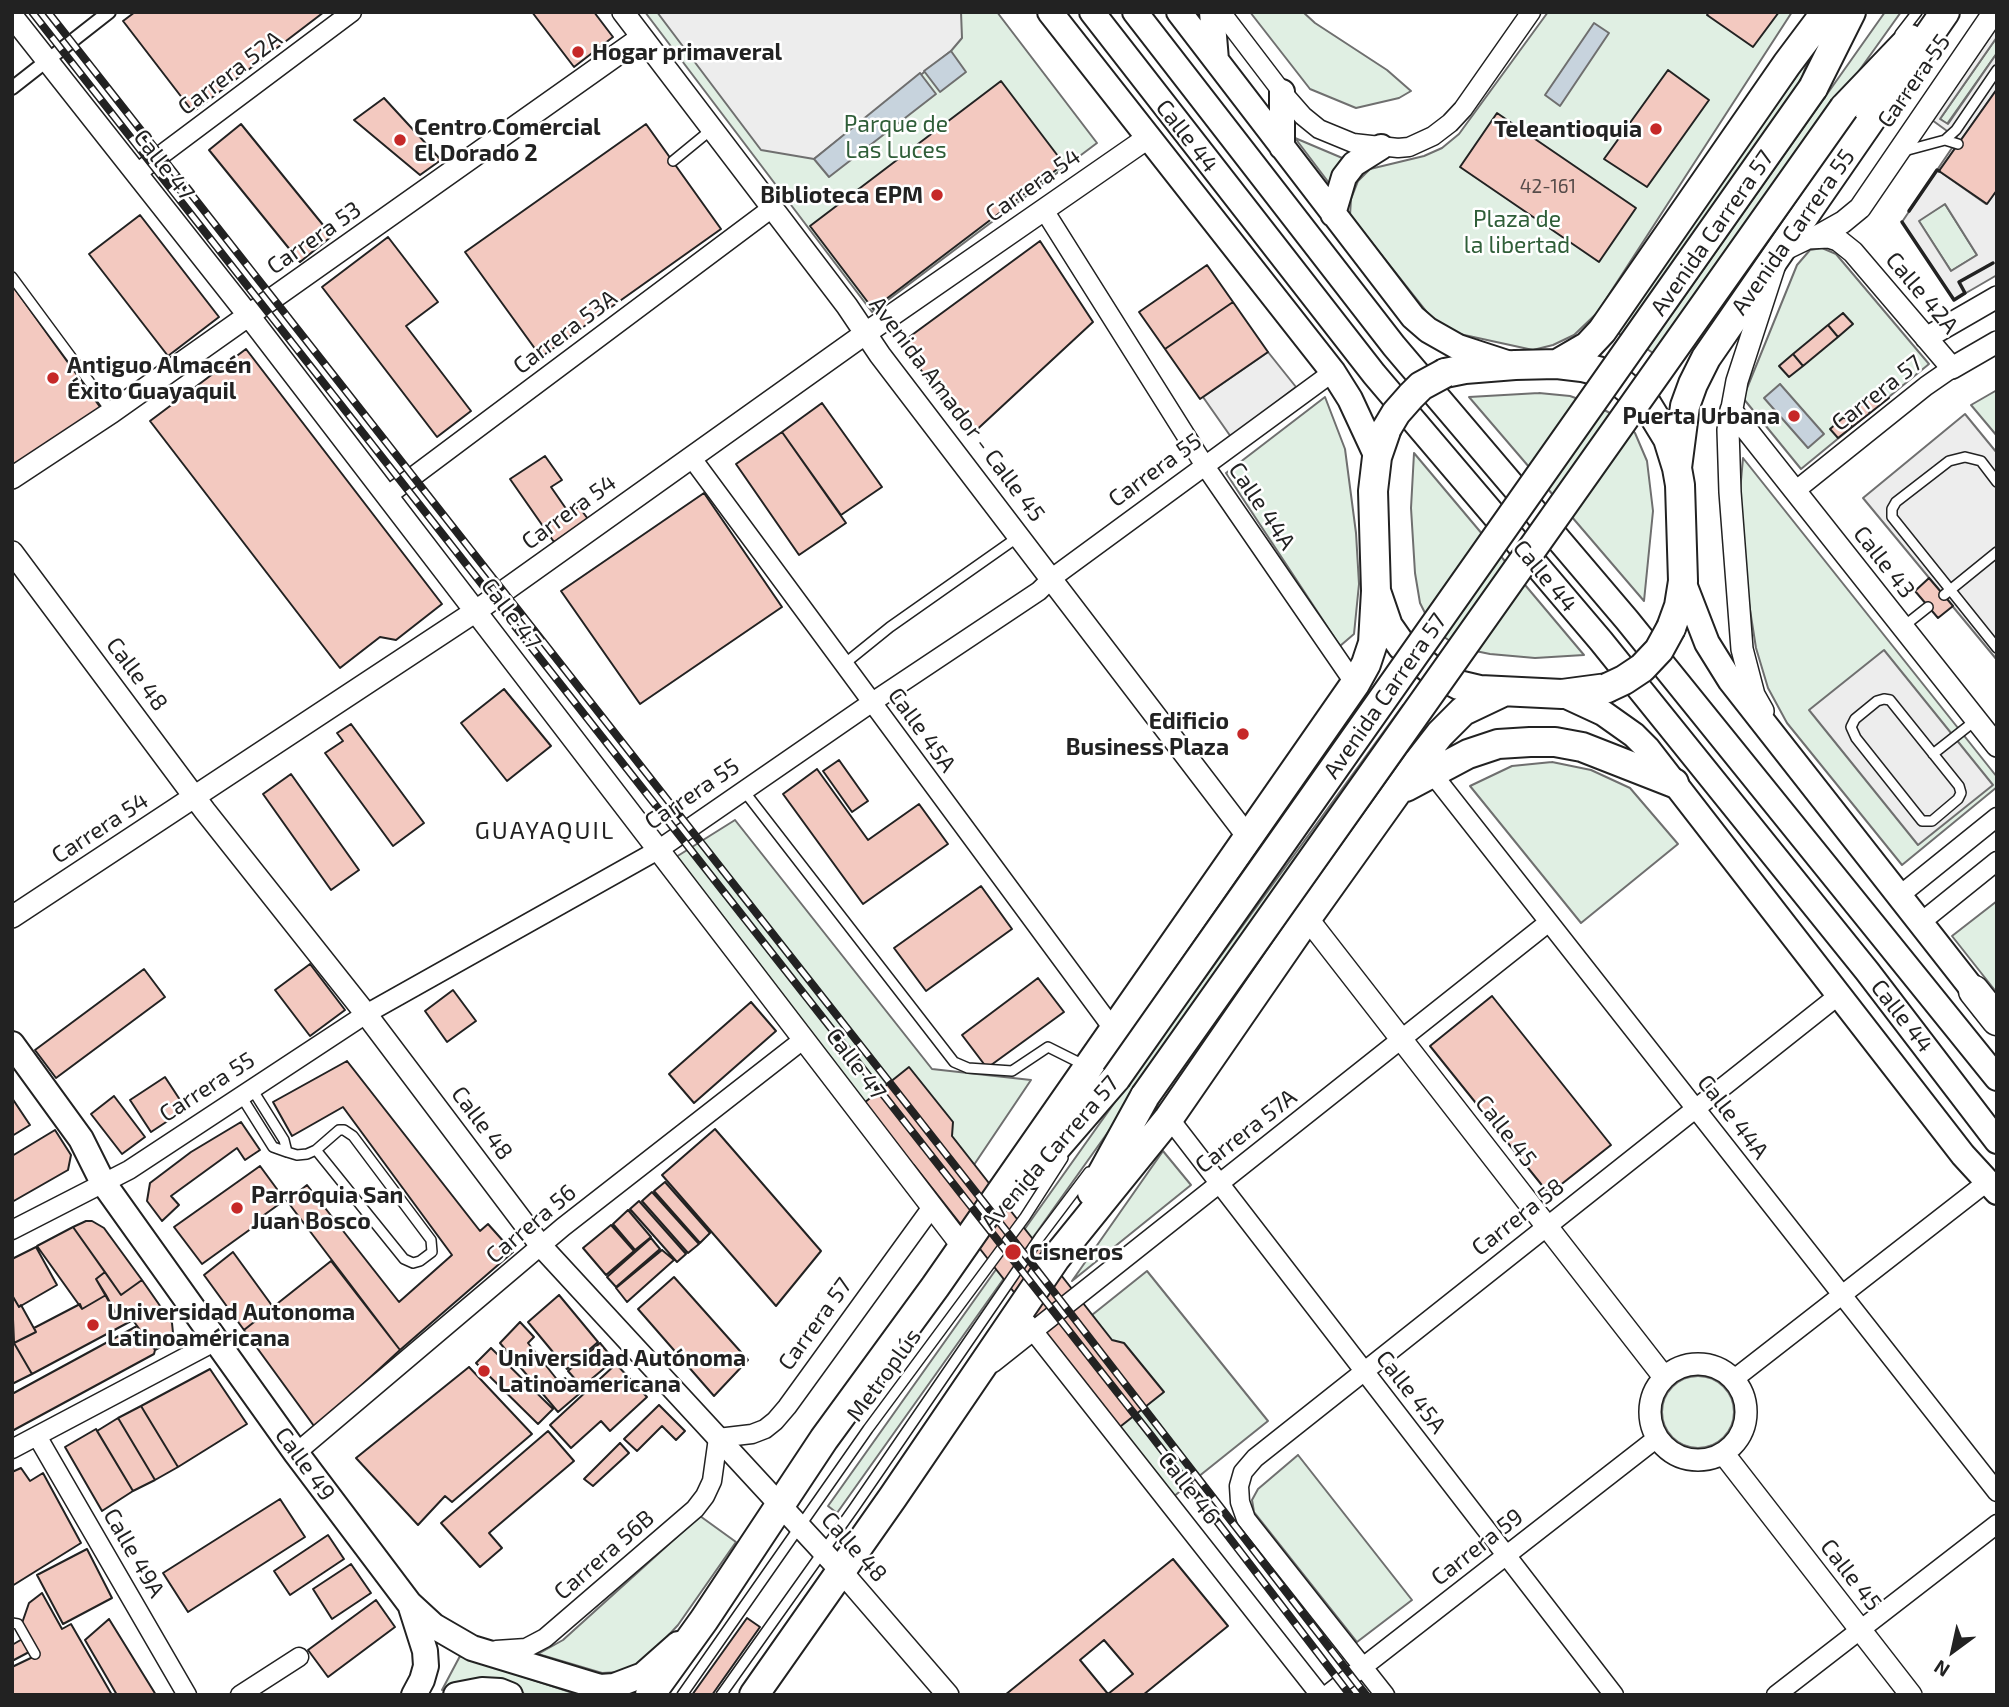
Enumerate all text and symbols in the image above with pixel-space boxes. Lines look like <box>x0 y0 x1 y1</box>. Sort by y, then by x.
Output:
street label: Carrera 52A <box>173 25 287 121</box>
street label: Carrera 55 <box>1872 29 1956 133</box>
place label: Hogar primaveral <box>592 38 782 66</box>
marker: Hogar primaveral <box>570 44 586 60</box>
street label: Calle 44 <box>1150 94 1224 178</box>
park label: Parque de Las Luces <box>844 110 948 164</box>
place label: Centro Comercial El Dorado 2 <box>414 113 601 167</box>
place label: Teleantioquia <box>1494 115 1642 143</box>
marker: Teleantioquia <box>1648 121 1664 137</box>
street label: Calle 47 <box>128 124 200 206</box>
marker: Centro Comercial El Dorado 2 <box>392 132 408 148</box>
street label: Carrera 54 <box>980 142 1086 228</box>
street label: Avenida Carrera 55 <box>1725 144 1861 320</box>
street label: Avenida Carrera 57 <box>1645 145 1779 321</box>
house number: 42-161 <box>1520 176 1576 198</box>
place label: Biblioteca EPM <box>760 181 923 209</box>
marker: Biblioteca EPM <box>929 187 945 203</box>
street label: Carrera 53 <box>262 196 366 280</box>
park label: Plaza de la libertad <box>1464 205 1570 259</box>
street label: Calle 42A <box>1880 246 1964 340</box>
street label: Carrera 53A <box>508 284 622 380</box>
street label: Avenida Amador - Calle 45 <box>863 291 1051 527</box>
street label: Carrera 57 <box>1826 349 1928 437</box>
place label: Antiguo Almacén Éxito Guayaquil <box>67 351 251 405</box>
marker: Antiguo Almacén Éxito Guayaquil <box>45 370 61 386</box>
place label: Puerta Urbana <box>1623 402 1780 430</box>
marker: Puerta Urbana <box>1786 408 1802 424</box>
street label: Carrera 55 <box>1103 427 1207 513</box>
street label: Calle 44A <box>1223 457 1301 555</box>
street label: Carrera 54 <box>517 469 621 555</box>
street label: Calle 43 <box>1847 520 1921 604</box>
street label: Calle 44 <box>1507 535 1583 617</box>
street label: Calle 47 <box>475 573 547 655</box>
street label: Avenida Carrera 57 <box>1318 608 1452 784</box>
street label: Calle 48 <box>100 632 174 716</box>
street label: Calle 45A <box>882 682 962 778</box>
place label: Edificio Business Plaza <box>1066 707 1229 761</box>
marker: Edificio Business Plaza <box>1235 726 1251 742</box>
street label: Carrera 55 <box>640 752 744 836</box>
street label: Carrera 54 <box>46 787 154 869</box>
district label: GUAYAQUIL <box>476 817 614 845</box>
street label: Calle 44 <box>1865 974 1939 1058</box>
street label: Calle 47 <box>820 1023 892 1105</box>
street label: Carrera 55 <box>154 1046 260 1128</box>
street label: Calle 44A <box>1692 1069 1774 1165</box>
street label: Avenida Carrera 57 <box>975 1070 1125 1236</box>
street label: Calle 48 <box>445 1081 519 1165</box>
street label: Carrera 57A <box>1190 1083 1302 1179</box>
street label: Calle 45 <box>1469 1090 1543 1172</box>
street label: Carrera 58 <box>1466 1172 1570 1262</box>
street label: Carrera 56 <box>480 1178 582 1270</box>
place label: Parroquia San Juan Bosco <box>251 1181 403 1235</box>
marker: Parroquia San Juan Bosco <box>229 1200 245 1216</box>
place label: Cisneros <box>1029 1238 1123 1266</box>
marker: Cisneros <box>1003 1242 1023 1262</box>
street label: Carrera 57 <box>772 1272 858 1376</box>
place label: Universidad Autonoma Latinoaméricana <box>107 1298 355 1352</box>
marker: Universidad Autonoma Latinoaméricana <box>85 1317 101 1333</box>
street label: Metroplús <box>841 1323 927 1427</box>
place label: Universidad Autónoma Latinoamericana <box>498 1344 746 1398</box>
street label: Calle 45A <box>1370 1345 1452 1439</box>
marker: Universidad Autónoma Latinoamericana <box>476 1363 492 1379</box>
street label: Calle 49 <box>269 1422 341 1506</box>
street label: Calle 46 <box>1152 1446 1226 1530</box>
street label: Calle 49A <box>97 1503 171 1603</box>
street label: Carrera 59 <box>1426 1503 1528 1591</box>
street label: Carrera 56B <box>549 1504 659 1606</box>
street label: Calle 48 <box>815 1506 893 1588</box>
street label: Calle 45 <box>1814 1534 1888 1616</box>
north arrow <box>1918 1616 1988 1686</box>
text: N <box>1929 1656 1953 1682</box>

